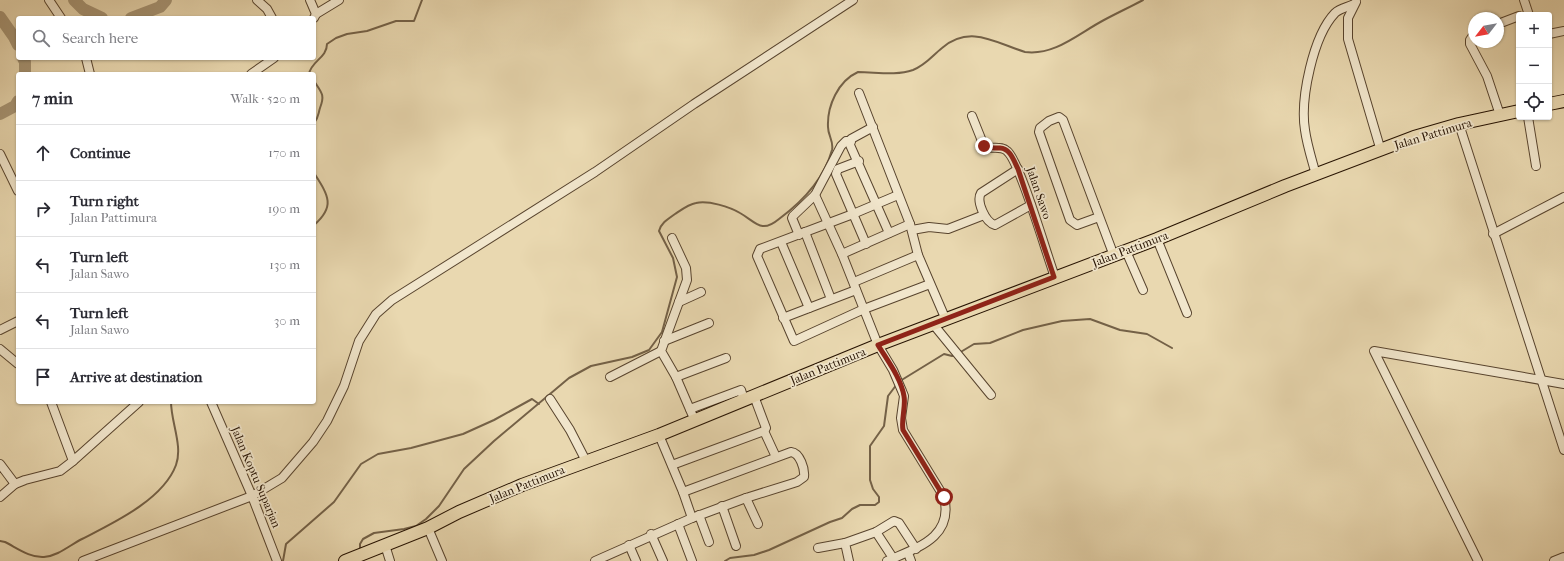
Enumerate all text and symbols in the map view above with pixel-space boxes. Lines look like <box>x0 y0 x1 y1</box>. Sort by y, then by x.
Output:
north arrow <box>1468 12 1504 48</box>
map controls <box>1516 12 1552 120</box>
button: + <box>1516 12 1552 48</box>
search box <box>16 16 316 60</box>
icon: search <box>30 27 52 49</box>
text: Search here <box>62 29 138 47</box>
button: − <box>1516 48 1552 84</box>
button: locate <box>1516 84 1552 120</box>
text: 7 min <box>32 88 73 108</box>
text: Walk · 520 m <box>231 91 300 106</box>
street label: Jalan Pattimura <box>1392 115 1474 153</box>
route end <box>975 137 993 155</box>
icon: ahead <box>32 142 54 164</box>
text: Continue <box>70 144 130 162</box>
text: 170 m <box>268 145 300 160</box>
street label: Jalan Sawo <box>1023 164 1054 221</box>
text: Turn right <box>70 192 139 210</box>
icon: right <box>32 198 54 220</box>
text: 190 m <box>268 201 300 216</box>
text: Jalan Pattimura <box>70 210 157 225</box>
street label: Jalan Pattimura <box>1089 228 1170 270</box>
text: Turn left <box>70 248 128 266</box>
icon: left <box>32 254 54 276</box>
text: 130 m <box>269 257 300 272</box>
text: Jalan Sawo <box>70 266 129 281</box>
text: Turn left <box>70 304 128 322</box>
icon: left <box>32 310 54 332</box>
text: 30 m <box>274 313 300 328</box>
text: Jalan Sawo <box>70 322 129 337</box>
street label: Jalan Pattimura <box>787 344 868 388</box>
icon: arrive <box>32 366 54 388</box>
text: Arrive at destination <box>70 368 202 386</box>
street label: Jalan Koptu Suparjan <box>228 423 284 530</box>
street label: Jalan Pattimura <box>486 462 567 506</box>
route start <box>935 488 953 506</box>

